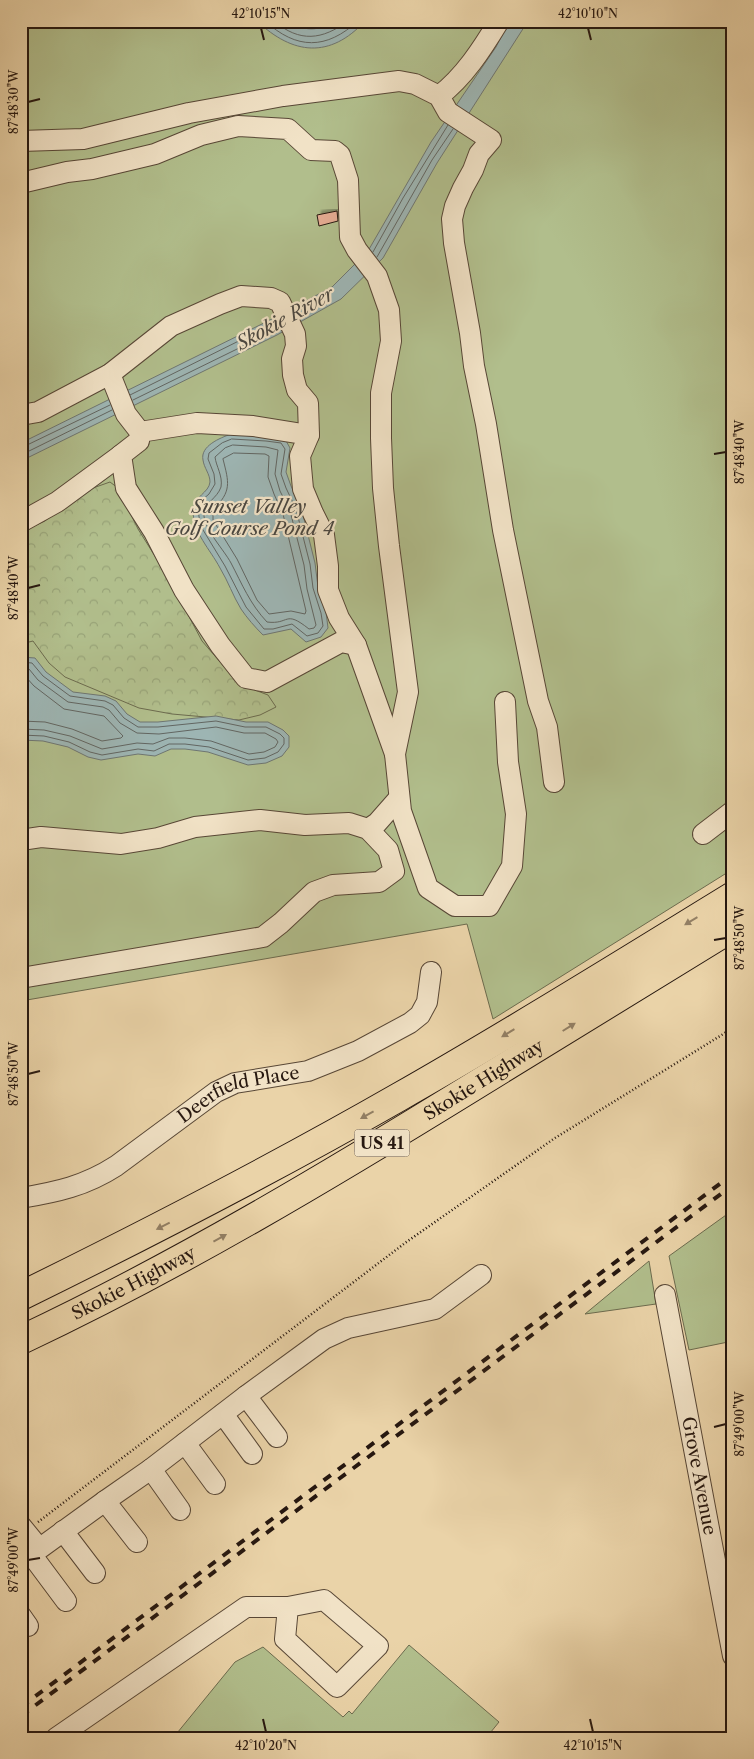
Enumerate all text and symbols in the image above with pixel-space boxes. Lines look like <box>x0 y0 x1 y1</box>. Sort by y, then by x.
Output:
text: 42°10'15"N <box>232 6 291 21</box>
text: 42°10'10"N <box>558 6 618 21</box>
text: 87°48'30"W <box>6 69 21 134</box>
water label: Skokie River <box>231 282 339 355</box>
text: 87°48'40"W <box>732 419 747 484</box>
water label: Sunset Valley Golf Course Pond 4 <box>165 495 334 540</box>
text: 87°48'40"W <box>6 555 21 620</box>
text: 87°48'50"W <box>732 905 747 970</box>
one-way arrow <box>685 917 698 926</box>
one-way arrow <box>562 1023 576 1032</box>
one-way arrow <box>501 1029 514 1038</box>
street label: Skokie Highway <box>420 1034 549 1125</box>
text: 87°48'50"W <box>6 1041 21 1106</box>
street label: Deerfield Place <box>173 1062 301 1128</box>
one-way arrow <box>360 1111 375 1119</box>
road number: US 41 <box>354 1130 410 1156</box>
one-way arrow <box>156 1222 170 1230</box>
one-way arrow <box>214 1233 227 1242</box>
street label: Skokie Highway <box>68 1241 200 1325</box>
text: 87°49'00"W <box>732 1390 747 1457</box>
street label: Grove Avenue <box>677 1415 721 1537</box>
text: 87°49'00"W <box>6 1526 21 1593</box>
text: 42°10'20"N <box>235 1738 297 1753</box>
text: 42°10'15"N <box>564 1738 623 1753</box>

